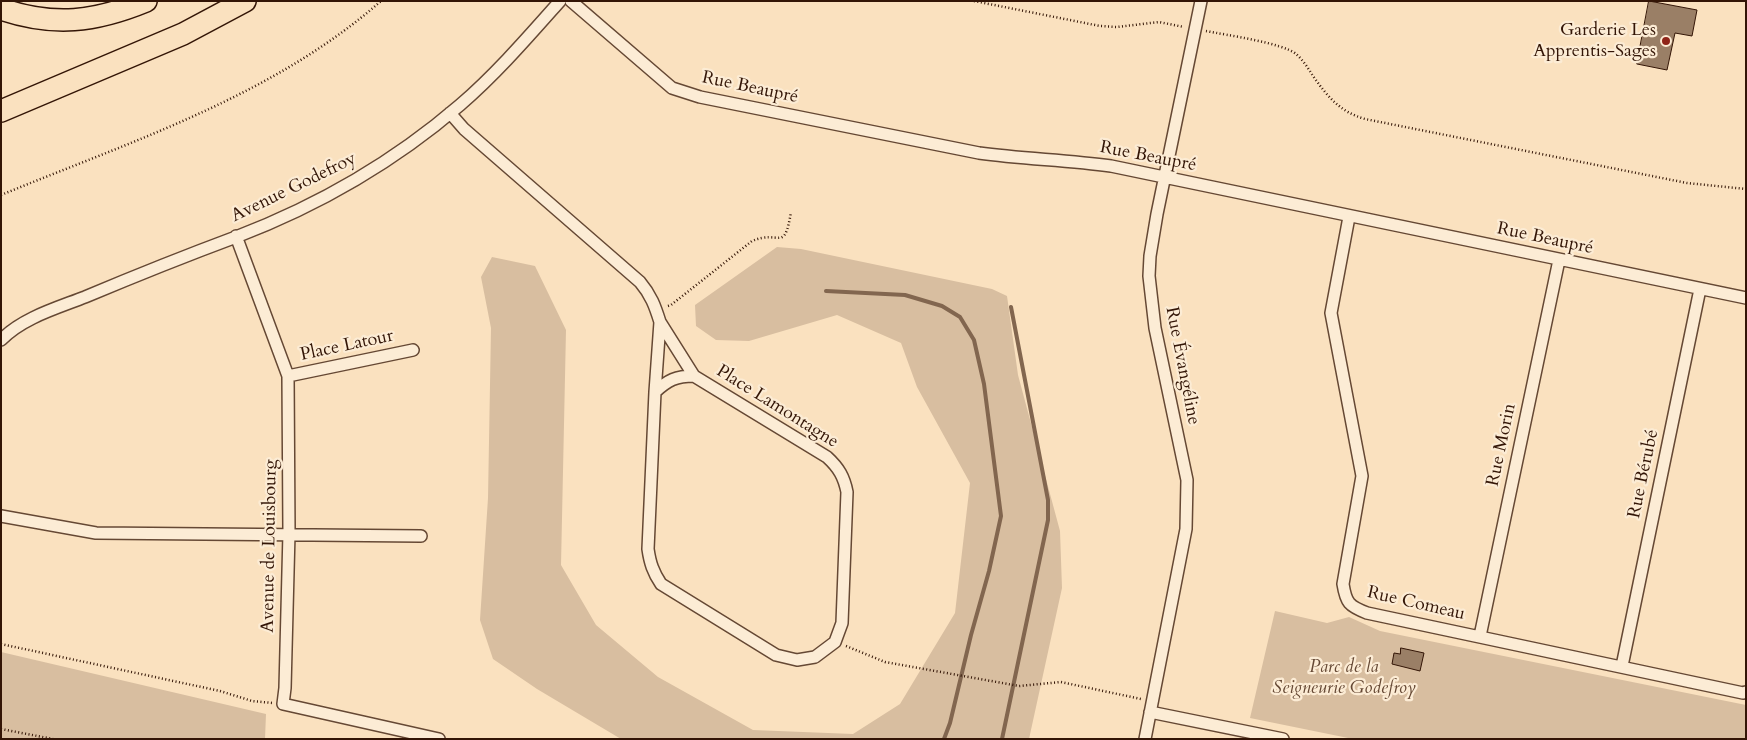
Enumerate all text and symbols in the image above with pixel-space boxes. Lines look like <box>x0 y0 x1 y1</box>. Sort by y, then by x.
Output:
place label: Garderie Les Apprentis-Sages <box>1533 20 1656 62</box>
marker: Garderie Les Apprentis-Sages <box>1660 35 1672 47</box>
street label: Rue Beaupré <box>700 67 800 109</box>
street label: Rue Beaupré <box>1098 137 1198 177</box>
street label: Avenue Godefroy <box>228 148 360 228</box>
street label: Rue Beaupré <box>1495 218 1595 260</box>
street label: Rue Évangéline <box>1160 305 1204 427</box>
street label: Place Latour <box>298 326 396 366</box>
street label: Place Lamontagne <box>712 361 842 453</box>
street label: Rue Morin <box>1483 402 1521 488</box>
street label: Rue Bérubé <box>1624 428 1664 520</box>
street label: Avenue de Louisbourg <box>258 459 282 633</box>
street label: Rue Comeau <box>1365 582 1467 626</box>
park label: Parc de la Seigneurie Godefroy <box>1272 657 1416 700</box>

